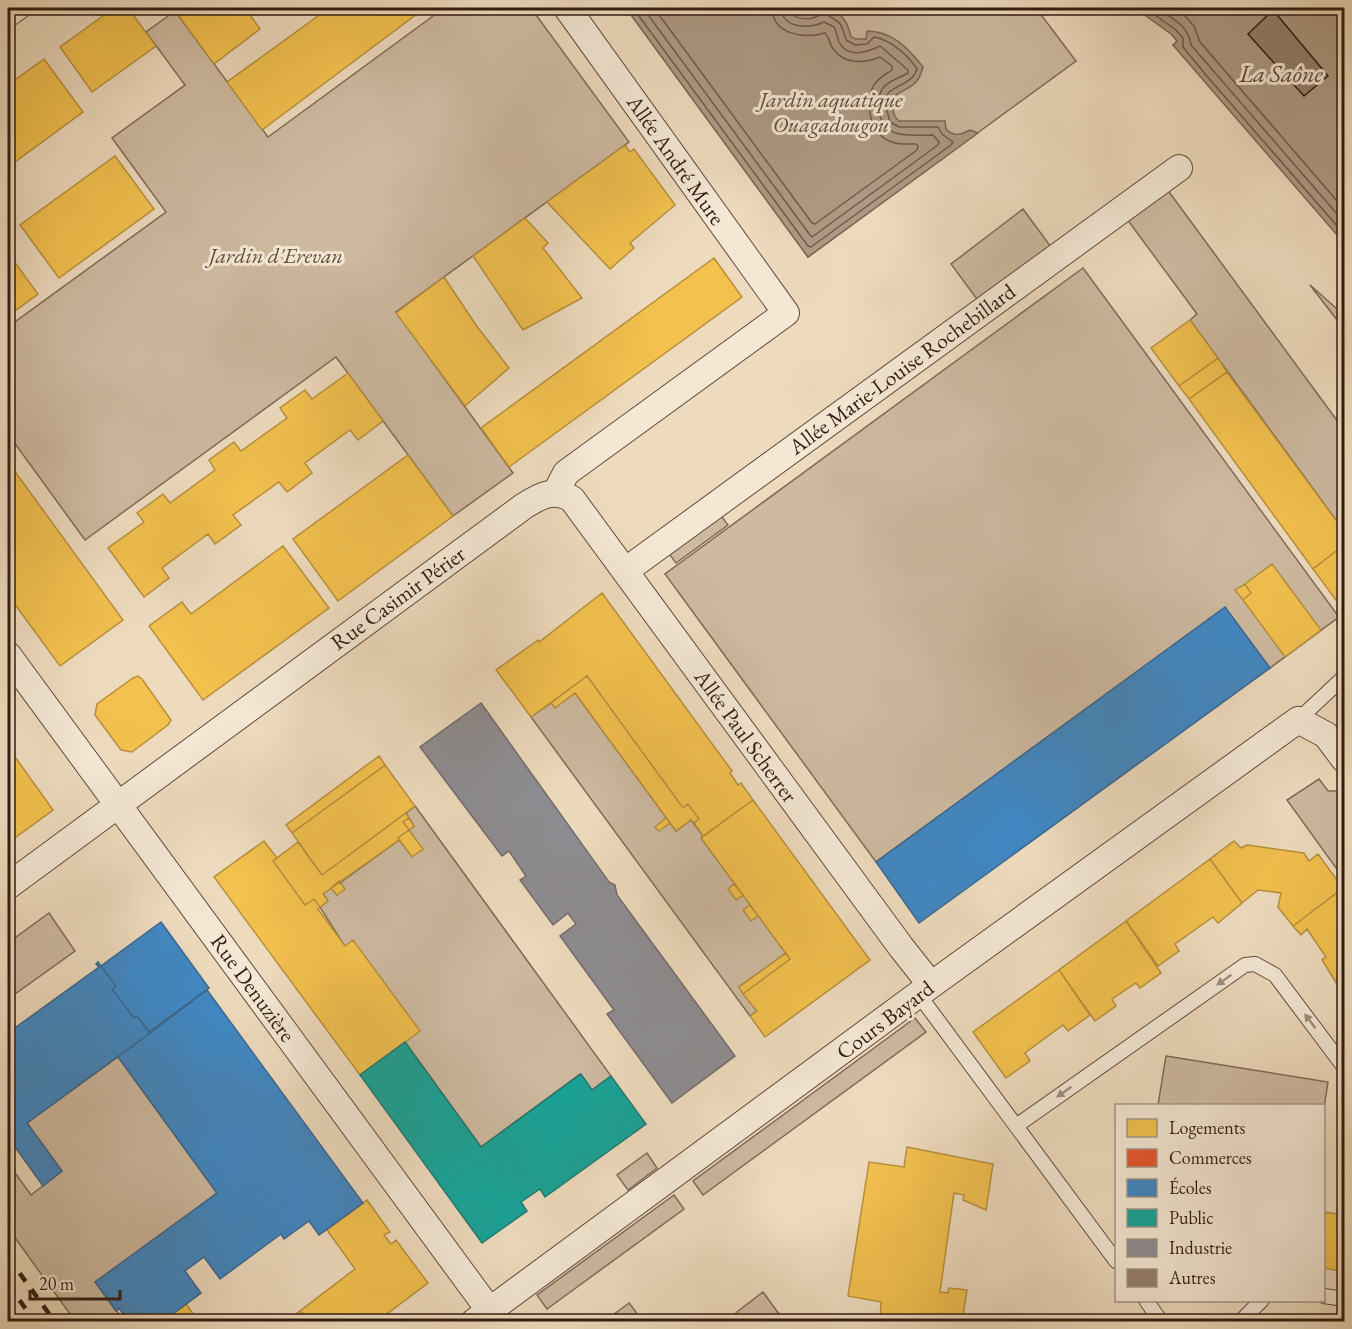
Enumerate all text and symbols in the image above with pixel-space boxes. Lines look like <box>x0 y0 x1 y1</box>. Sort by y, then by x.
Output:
water label: La Saône <box>1238 58 1324 89</box>
park label: Jardin aquatique Ouagadougou <box>755 85 903 139</box>
street label: Allée André Mure <box>620 88 732 231</box>
park label: Jardin d'Erevan <box>204 241 343 270</box>
street label: Allée Marie-Louise Rochebillard <box>782 276 1022 462</box>
street label: Rue Casimir Périer <box>325 539 472 657</box>
street label: Allée Paul Scherrer <box>687 663 805 809</box>
street label: Rue Denuzière <box>204 928 302 1048</box>
street label: Cours Bayard <box>830 973 940 1066</box>
one-way arrow <box>1216 974 1232 986</box>
one-way arrow <box>1303 1013 1316 1029</box>
one-way arrow <box>1057 1086 1073 1098</box>
legend <box>1115 1104 1325 1302</box>
text: Logements <box>1169 1116 1245 1139</box>
text: Commerces <box>1169 1146 1252 1169</box>
text: Écoles <box>1169 1176 1212 1199</box>
text: Public <box>1169 1206 1213 1229</box>
text: Industrie <box>1169 1236 1232 1259</box>
scale bar <box>30 1263 120 1301</box>
text: Autres <box>1168 1266 1216 1289</box>
text: 20 m <box>39 1272 74 1295</box>

